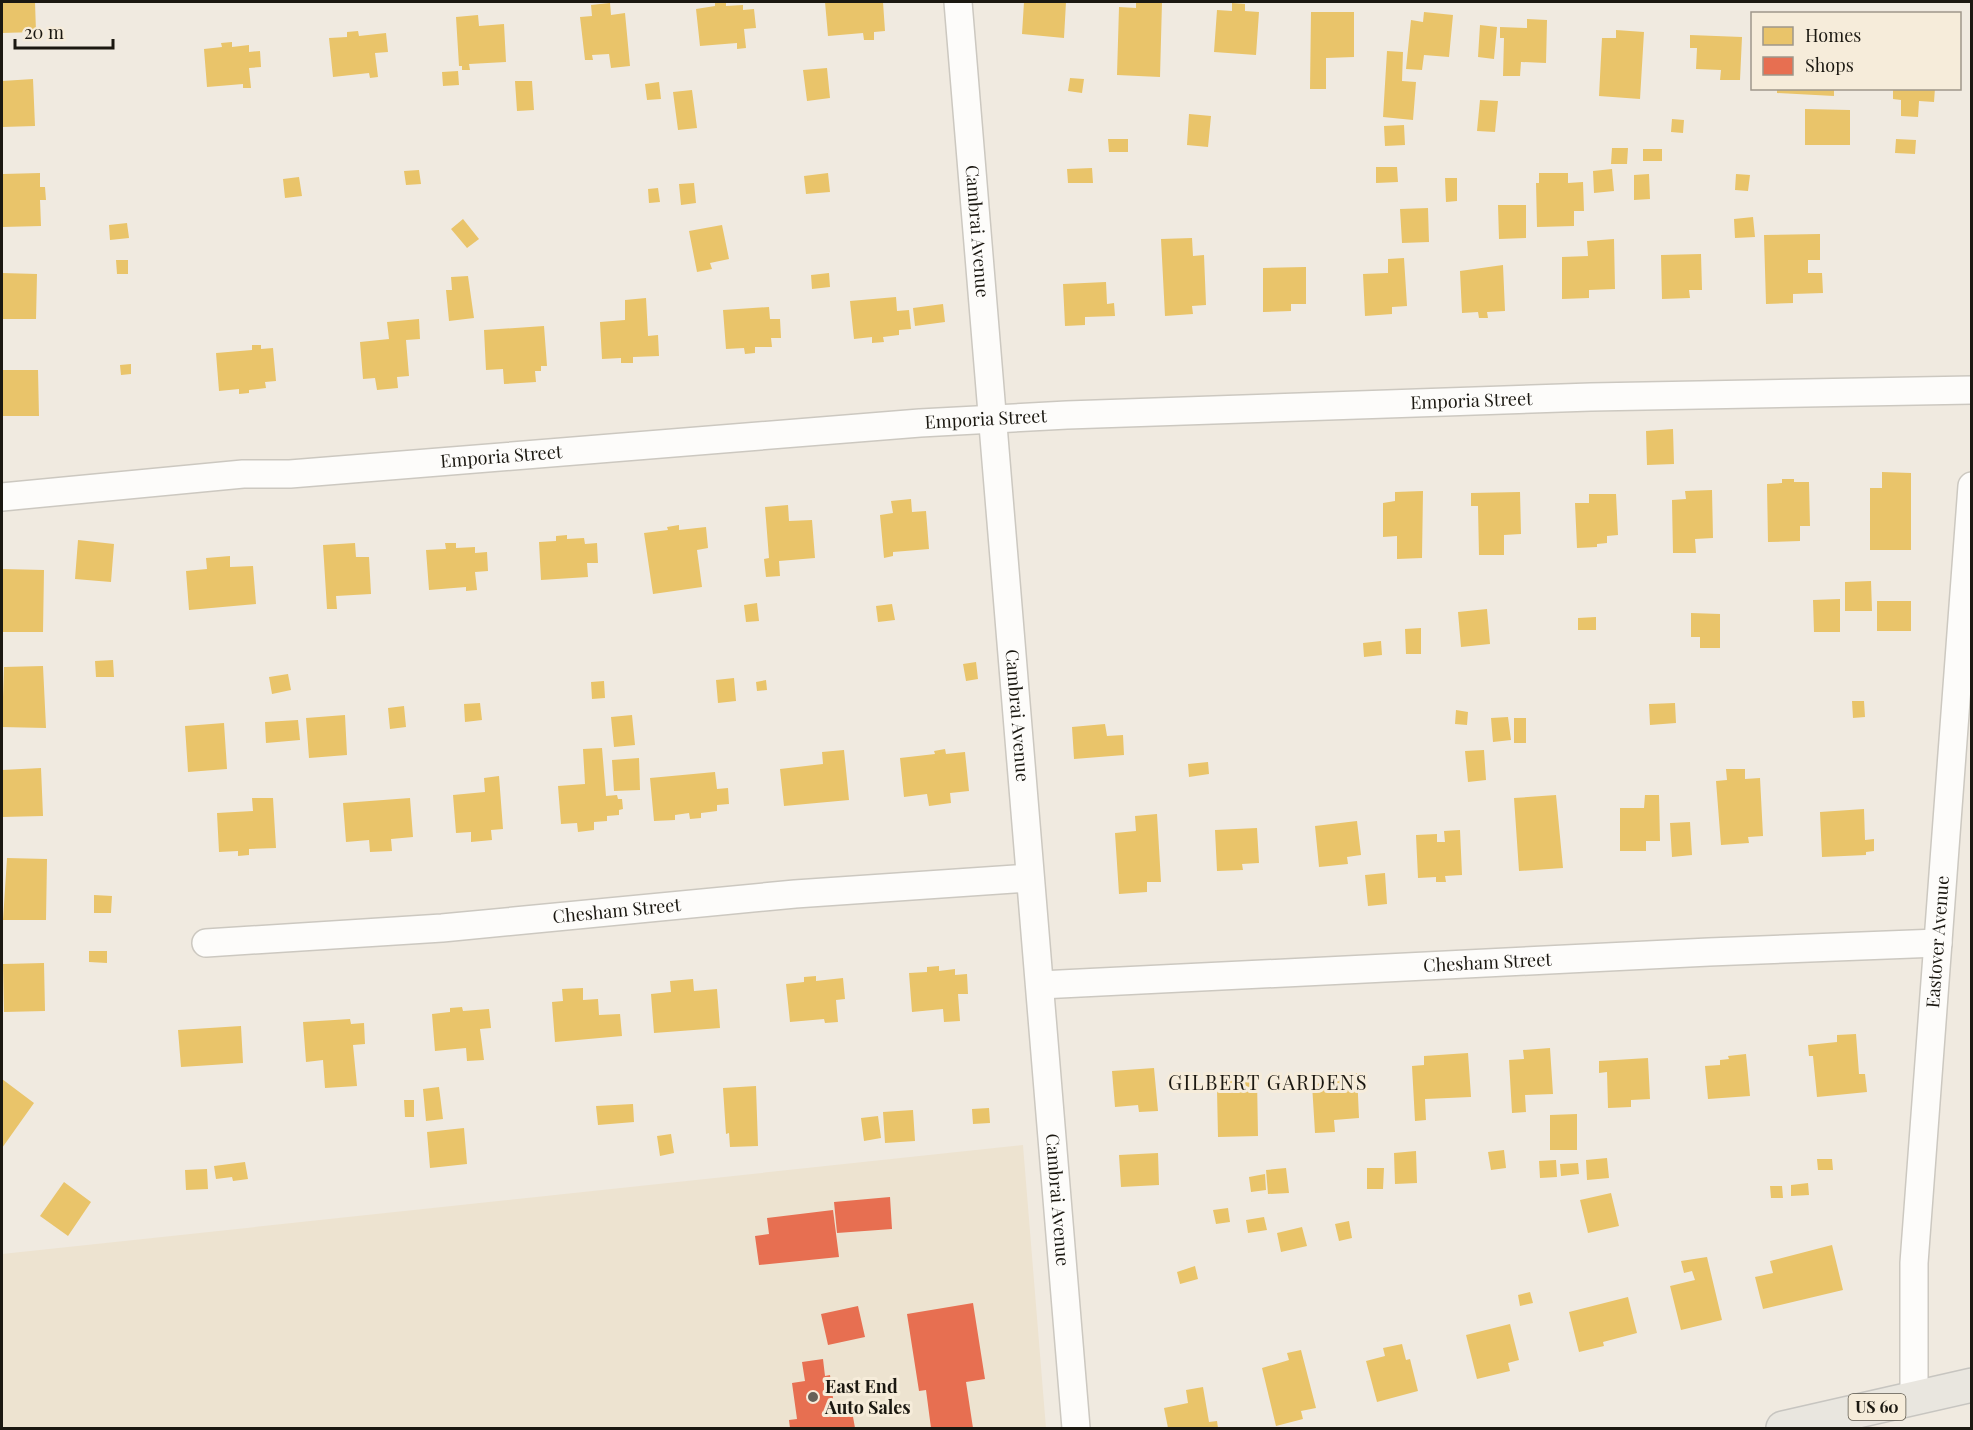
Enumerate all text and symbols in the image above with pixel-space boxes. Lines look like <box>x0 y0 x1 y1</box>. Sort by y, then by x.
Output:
scale bar <box>15 12 112 50</box>
legend <box>1751 12 1961 90</box>
text: 20 m <box>24 20 64 44</box>
text: Homes <box>1805 23 1861 47</box>
text: Shops <box>1805 53 1854 77</box>
street label: Cambrai Avenue <box>961 164 995 298</box>
street label: Emporia Street <box>1410 386 1533 414</box>
street label: Emporia Street <box>924 403 1048 434</box>
street label: Emporia Street <box>439 439 564 473</box>
street label: Cambrai Avenue <box>1001 648 1035 783</box>
street label: Eastover Avenue <box>1920 875 1954 1009</box>
street label: Chesham Street <box>551 892 682 928</box>
street label: Chesham Street <box>1423 947 1553 977</box>
district label: GILBERT GARDENS <box>1168 1068 1368 1095</box>
street label: Cambrai Avenue <box>1041 1133 1076 1267</box>
place label: East End Auto Sales <box>824 1374 911 1419</box>
marker: East End Auto Sales <box>806 1390 820 1404</box>
road number: US 60 <box>1848 1394 1906 1420</box>

